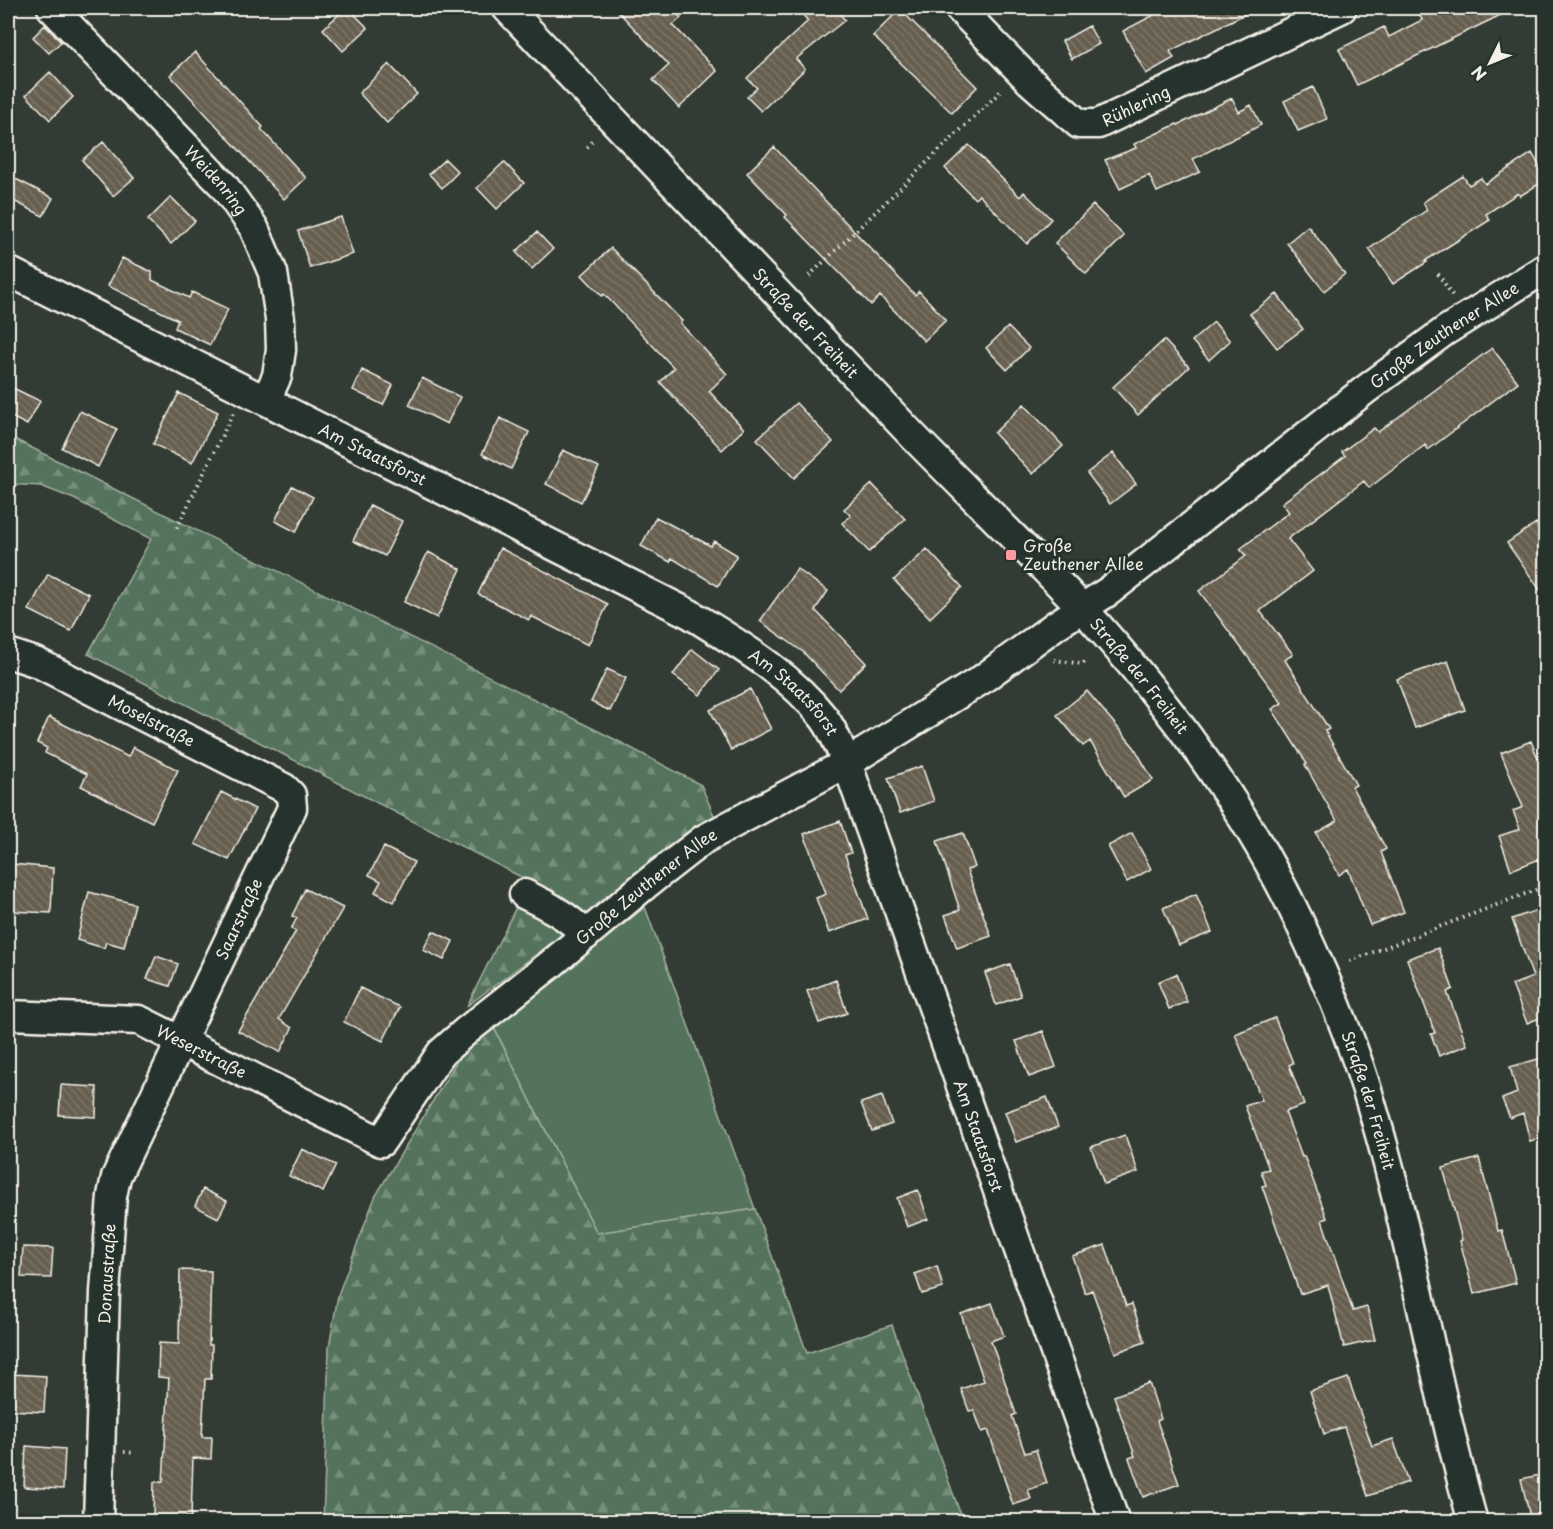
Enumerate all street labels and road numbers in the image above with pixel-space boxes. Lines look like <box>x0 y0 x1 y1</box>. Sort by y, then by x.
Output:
street label: Rühlering <box>1098 79 1173 131</box>
street label: Weidenring <box>180 139 254 219</box>
street label: Straße der Freiheit <box>748 262 865 383</box>
street label: Große Zeuthener Allee <box>1364 275 1523 394</box>
street label: Am Staatsforst <box>315 416 431 491</box>
street label: Straße der Freiheit <box>1085 612 1195 739</box>
street label: Am Staatsforst <box>744 642 845 739</box>
street label: Moselstraße <box>105 688 199 752</box>
street label: Große Zeuthener Allee <box>570 821 721 950</box>
street label: Saarstraße <box>209 874 267 963</box>
street label: Weserstraße <box>153 1018 251 1083</box>
street label: Straße der Freiheit <box>1336 1027 1402 1173</box>
street label: Am Staatsforst <box>949 1076 1010 1195</box>
street label: Donaustraße <box>91 1223 121 1325</box>

